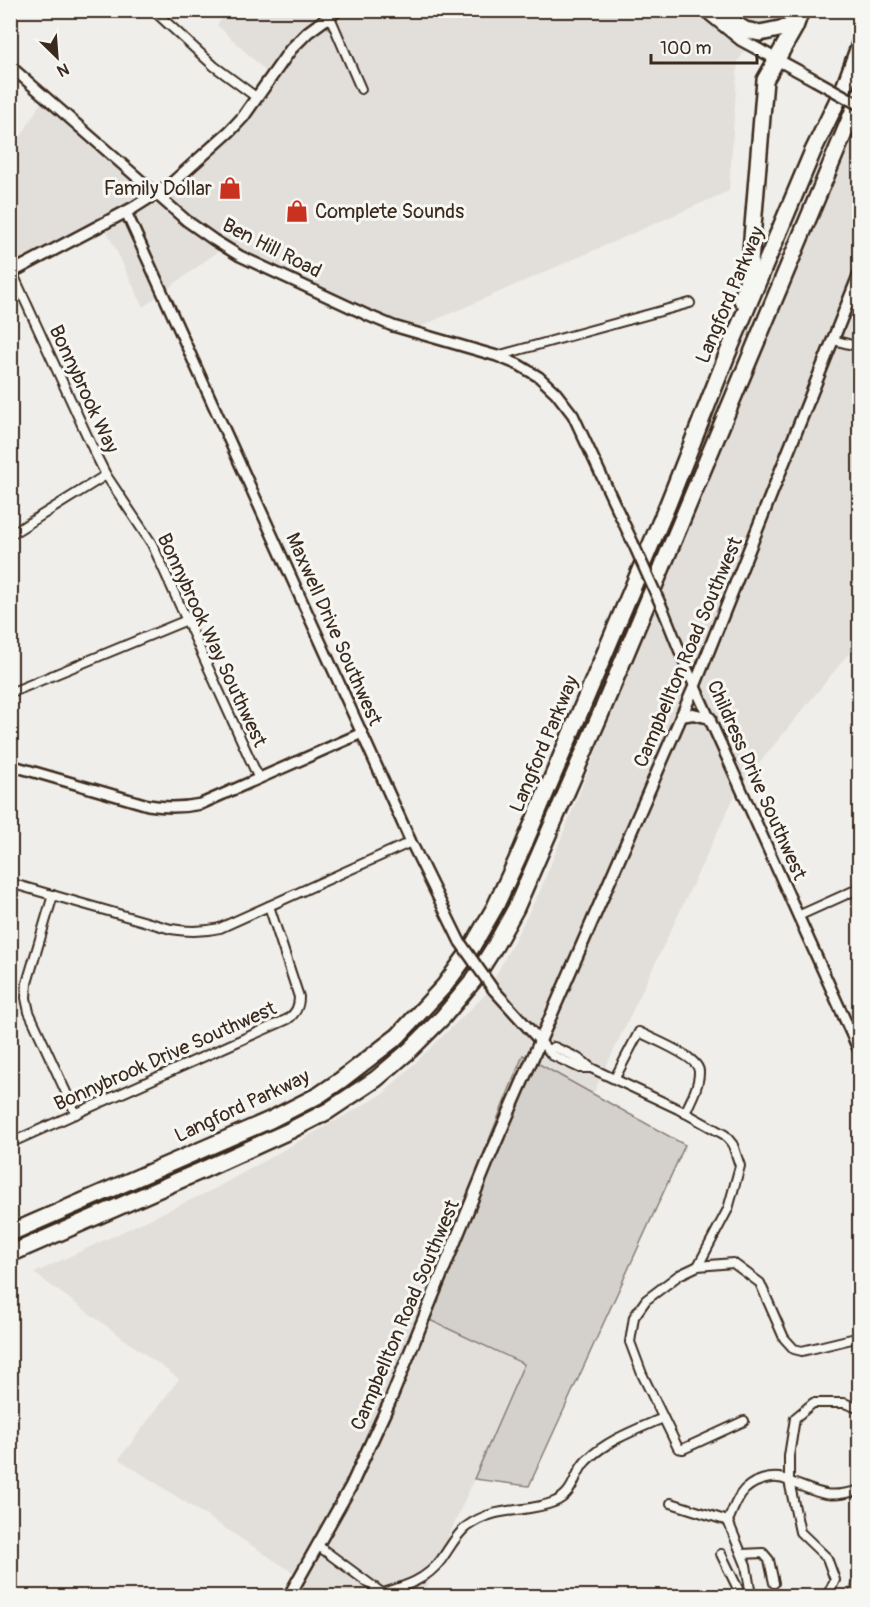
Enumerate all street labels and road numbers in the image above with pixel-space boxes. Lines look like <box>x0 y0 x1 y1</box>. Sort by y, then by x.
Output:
street label: Ben Hill Road <box>218 212 326 284</box>
street label: Langford Parkway <box>690 222 770 367</box>
street label: Bonnybrook Way <box>43 321 125 457</box>
street label: Bonnybrook Way Southwest <box>151 529 273 752</box>
street label: Maxwell Drive Southwest <box>280 529 388 730</box>
street label: Campbellton Road Southwest <box>628 532 748 771</box>
street label: Langford Parkway <box>504 671 584 816</box>
street label: Childress Drive Southwest <box>702 676 813 885</box>
street label: Bonnybrook Drive Southwest <box>50 995 281 1116</box>
street label: Langford Parkway <box>170 1064 314 1148</box>
street label: Campbellton Road Southwest <box>345 1195 465 1434</box>

